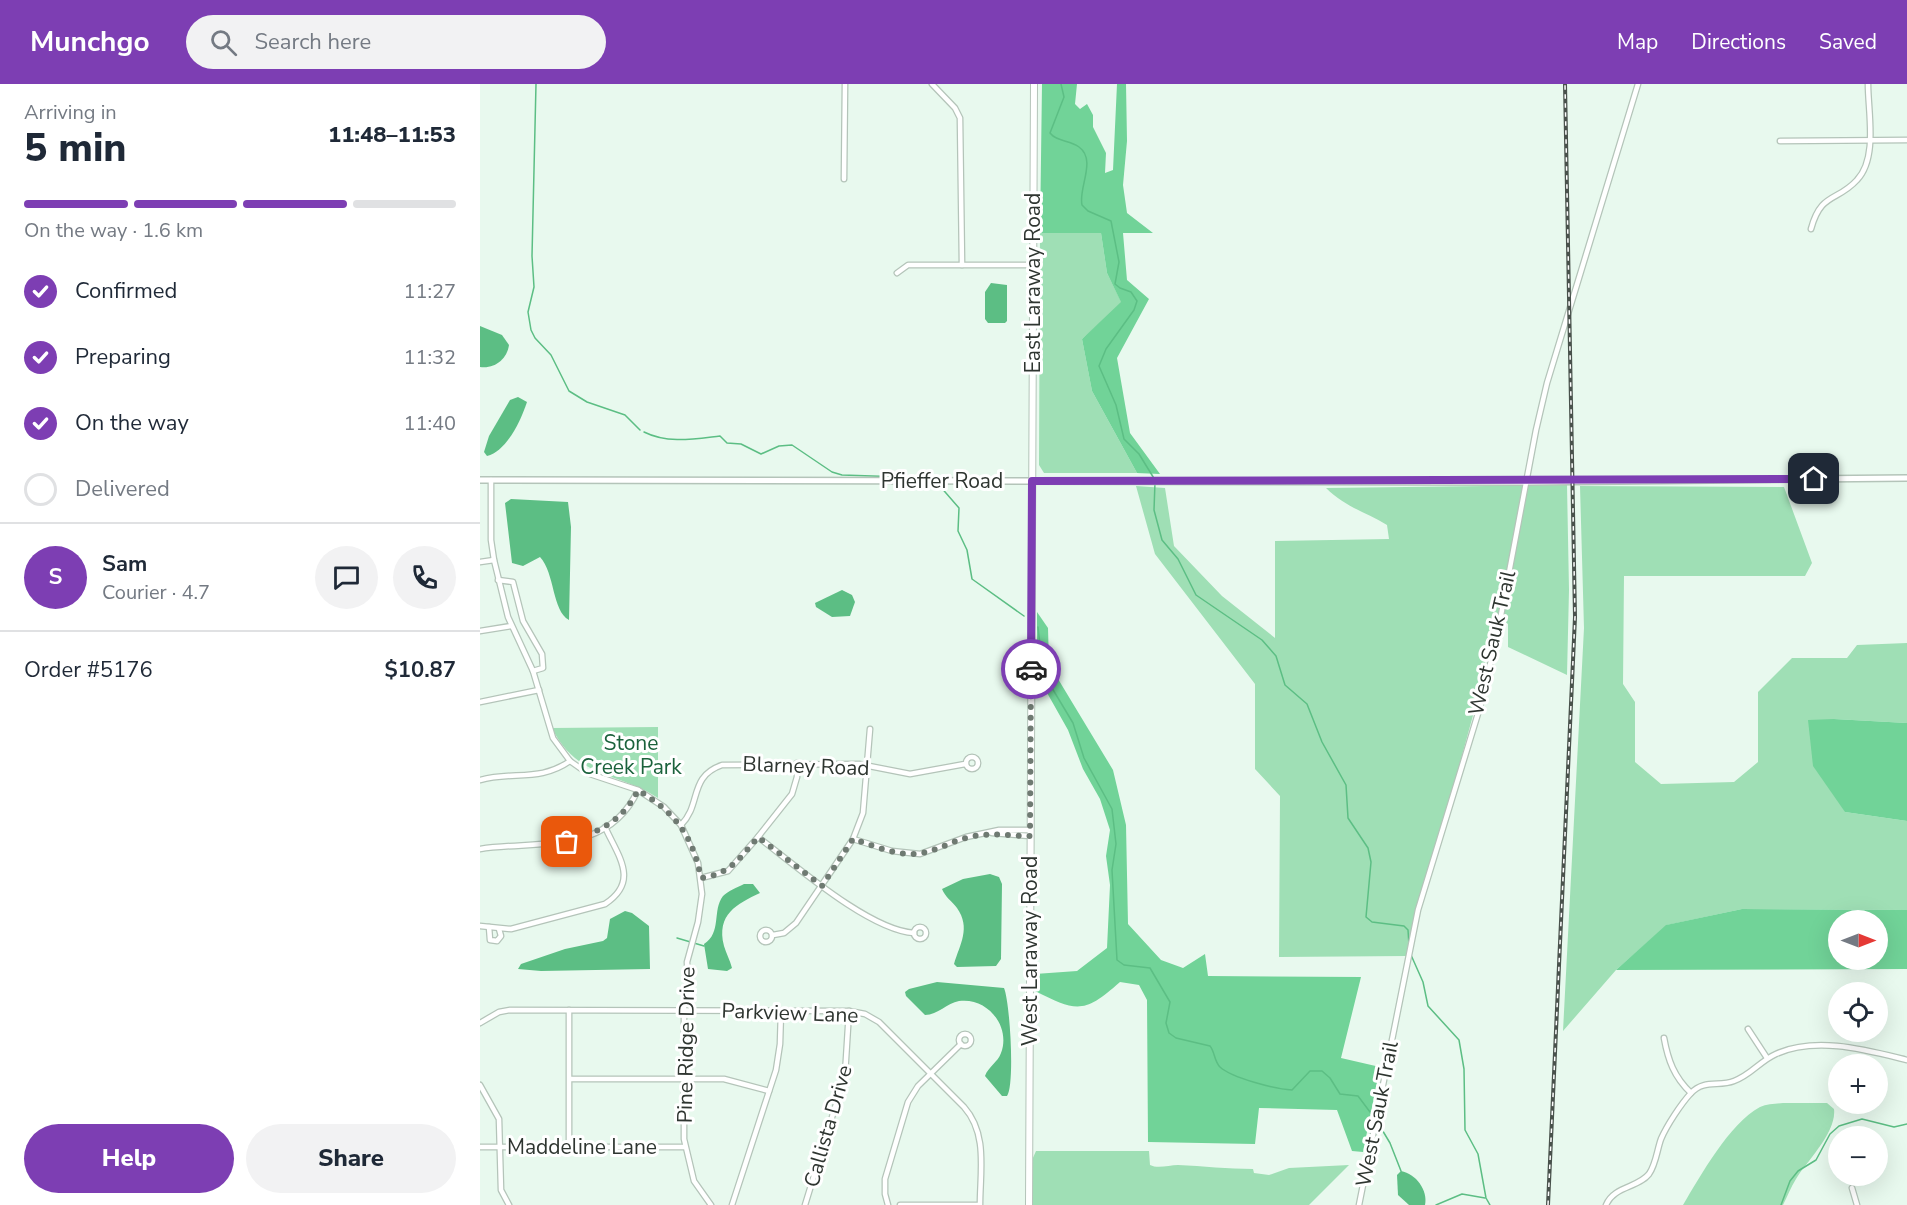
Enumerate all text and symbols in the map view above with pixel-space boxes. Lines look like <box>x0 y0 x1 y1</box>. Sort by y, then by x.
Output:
search box <box>186 15 606 69</box>
text: Munchgo <box>30 23 150 61</box>
icon: search <box>207 26 240 59</box>
text: Search here <box>255 27 371 57</box>
text: Map <box>1617 28 1658 56</box>
text: Directions <box>1691 28 1786 56</box>
text: Saved <box>1819 28 1877 56</box>
text: Arriving in <box>24 99 117 126</box>
text: 11:48–11:53 <box>328 120 456 150</box>
text: 5 min <box>24 122 127 175</box>
street label: East Laraway Road <box>1019 193 1047 373</box>
text: On the way · 1.6 km <box>24 217 203 244</box>
icon: check <box>24 275 57 308</box>
text: Confirmed <box>75 276 177 306</box>
text: 11:27 <box>403 278 456 305</box>
icon: check <box>24 341 57 374</box>
text: Preparing <box>75 342 171 372</box>
text: 11:32 <box>403 344 456 371</box>
icon: check <box>24 407 57 440</box>
text: On the way <box>75 408 189 438</box>
text: 11:40 <box>403 410 456 437</box>
pin <box>1788 453 1839 504</box>
icon: home <box>1797 462 1830 495</box>
street label: Pfieffer Road <box>881 467 1003 495</box>
text: Delivered <box>75 474 170 504</box>
button: chat <box>315 546 378 609</box>
button: phone <box>393 546 456 609</box>
text: Sam <box>102 549 147 579</box>
text: S <box>49 562 62 592</box>
street label: West Sauk Trail <box>1462 567 1522 718</box>
text: Courier · 4.7 <box>102 579 210 606</box>
courier <box>1001 639 1061 699</box>
icon: car <box>1015 653 1048 686</box>
text: Order #5176 <box>24 655 153 685</box>
text: $10.87 <box>385 655 456 685</box>
park label: Stone Creek Park <box>580 729 682 781</box>
street label: Blarney Road <box>742 750 870 782</box>
pin <box>541 816 592 867</box>
icon: bag <box>550 825 583 858</box>
street label: West Laraway Road <box>1016 856 1044 1046</box>
north arrow <box>1828 910 1888 970</box>
map controls <box>1828 910 1888 1186</box>
street label: Pine Ridge Drive <box>671 967 701 1123</box>
button: locate <box>1828 982 1888 1042</box>
street label: Parkview Lane <box>721 997 859 1029</box>
street label: West Sauk Trail <box>1349 1038 1405 1189</box>
button: + <box>1828 1054 1888 1114</box>
street label: Callista Drive <box>797 1062 859 1190</box>
button: Help <box>24 1124 234 1193</box>
button: Share <box>246 1124 456 1193</box>
button: − <box>1828 1126 1888 1186</box>
street label: Maddeline Lane <box>507 1133 657 1161</box>

